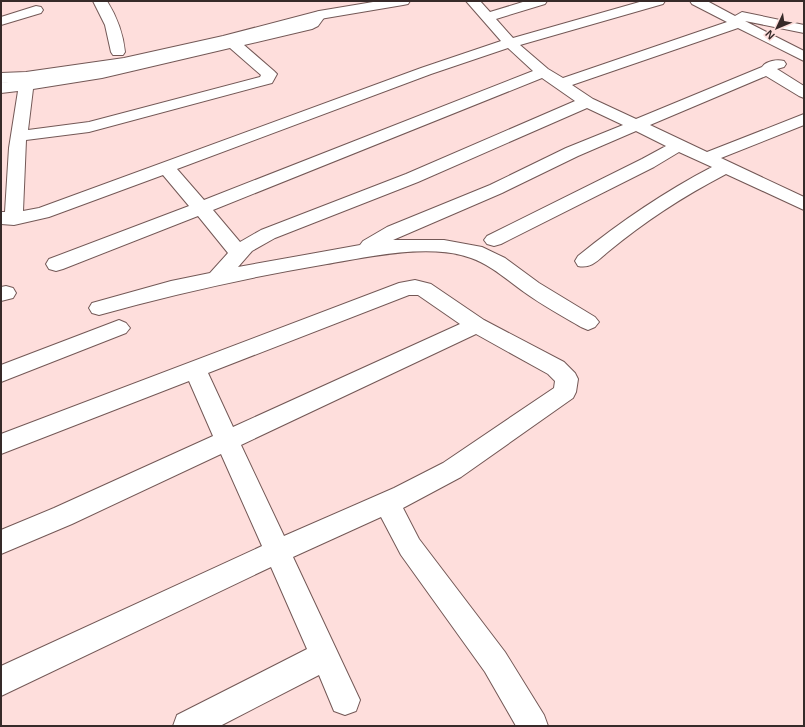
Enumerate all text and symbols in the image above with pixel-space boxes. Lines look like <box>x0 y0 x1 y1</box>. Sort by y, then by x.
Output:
north arrow <box>757 8 797 48</box>
text: N <box>763 28 777 42</box>

